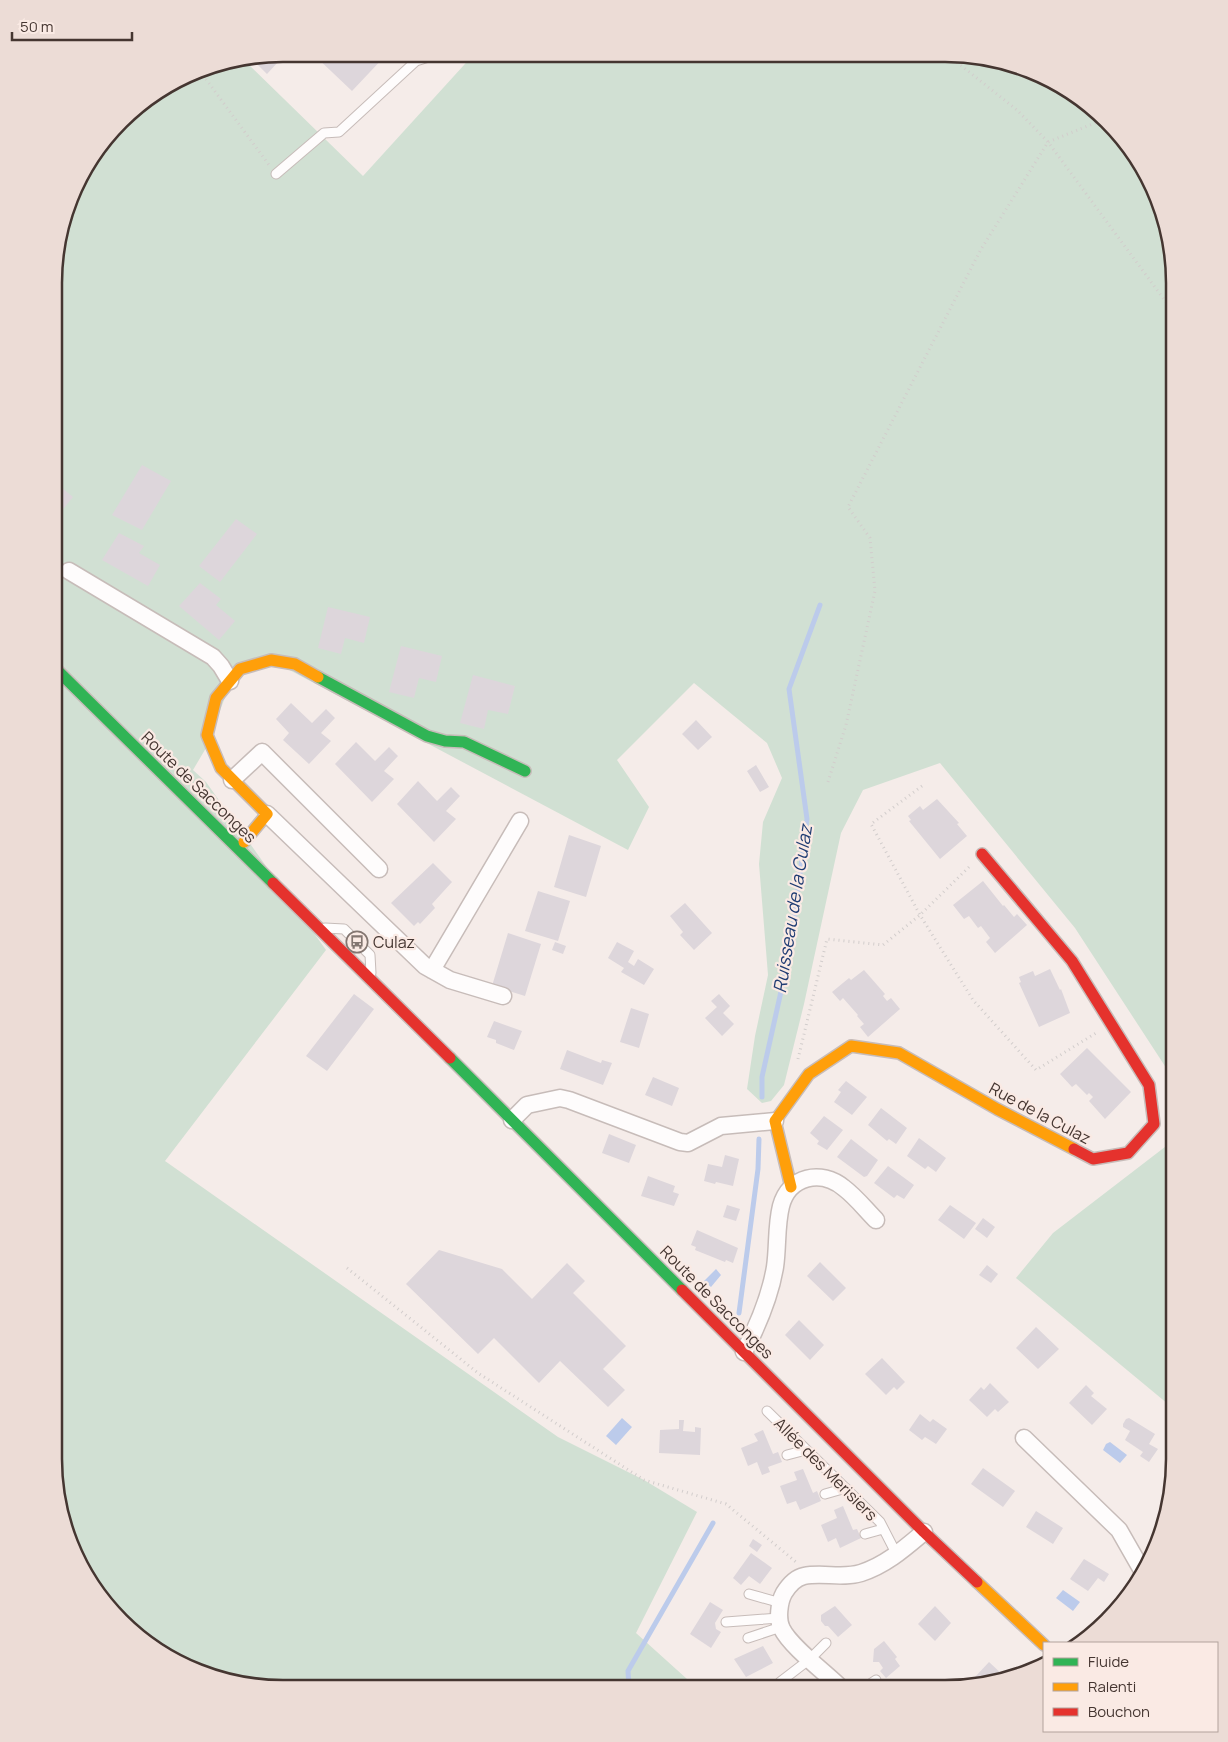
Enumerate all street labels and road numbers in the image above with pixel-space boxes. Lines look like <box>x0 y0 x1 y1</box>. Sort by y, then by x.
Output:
street label: Route de Sacconges <box>137 726 261 848</box>
street label: Rue de la Culaz <box>985 1077 1095 1149</box>
street label: Route de Sacconges <box>656 1241 778 1363</box>
street label: Allée des Merisiers <box>770 1413 882 1525</box>

